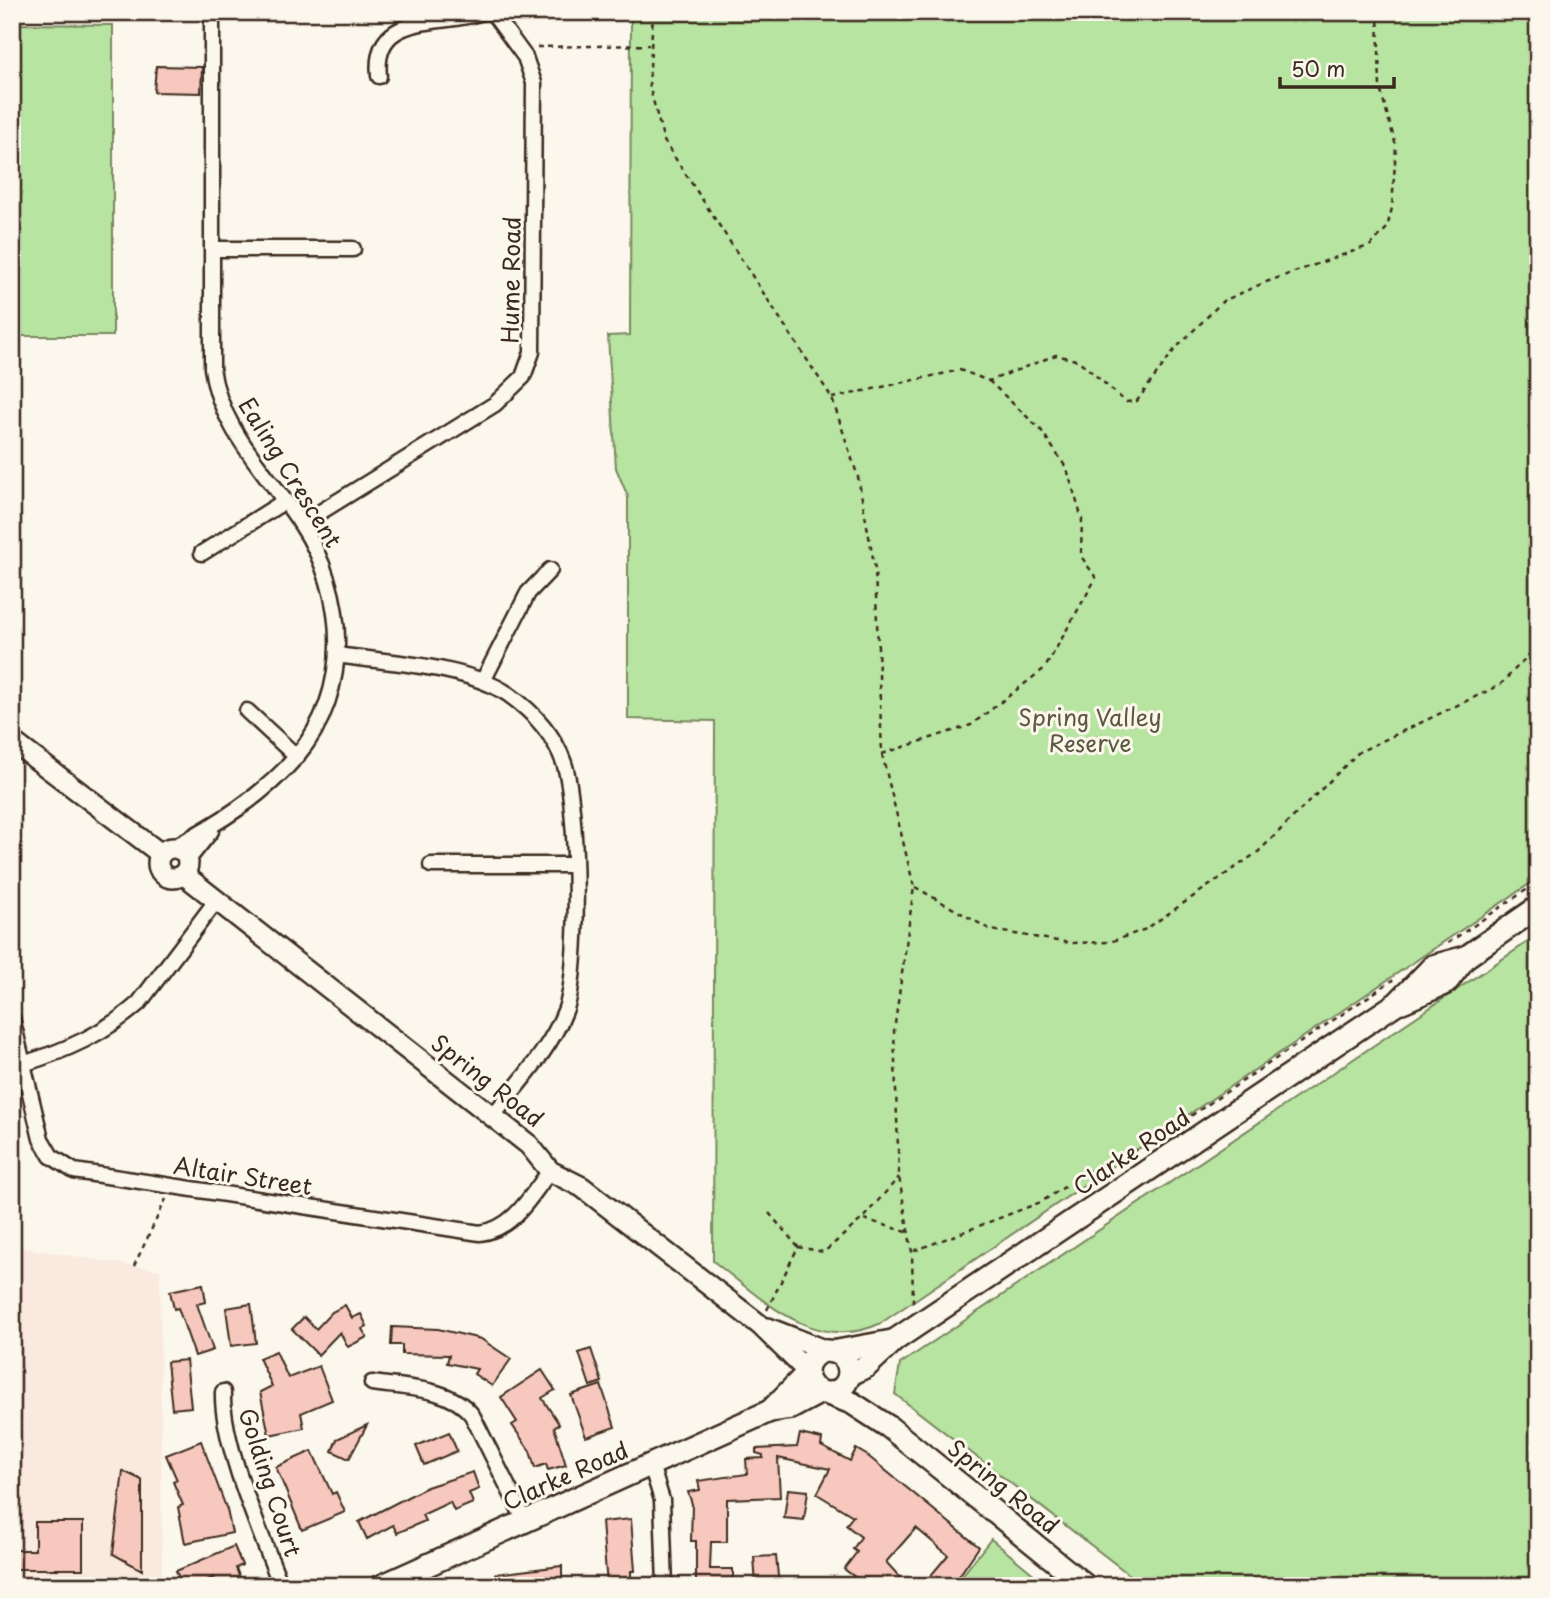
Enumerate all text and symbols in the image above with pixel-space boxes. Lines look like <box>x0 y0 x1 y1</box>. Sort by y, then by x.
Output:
scale bar <box>1280 46 1394 90</box>
text: 50 m <box>1291 52 1345 84</box>
street label: Hume Road <box>491 216 529 344</box>
street label: Ealing Crescent <box>231 390 351 554</box>
park label: Spring Valley Reserve <box>1018 699 1162 760</box>
street label: Spring Road <box>424 1025 552 1135</box>
street label: Clarke Road <box>1065 1099 1197 1203</box>
street label: Altair Street <box>171 1147 315 1203</box>
street label: Golding Court <box>230 1403 312 1561</box>
street label: Spring Road <box>941 1430 1067 1542</box>
street label: Clarke Road <box>496 1432 634 1518</box>

